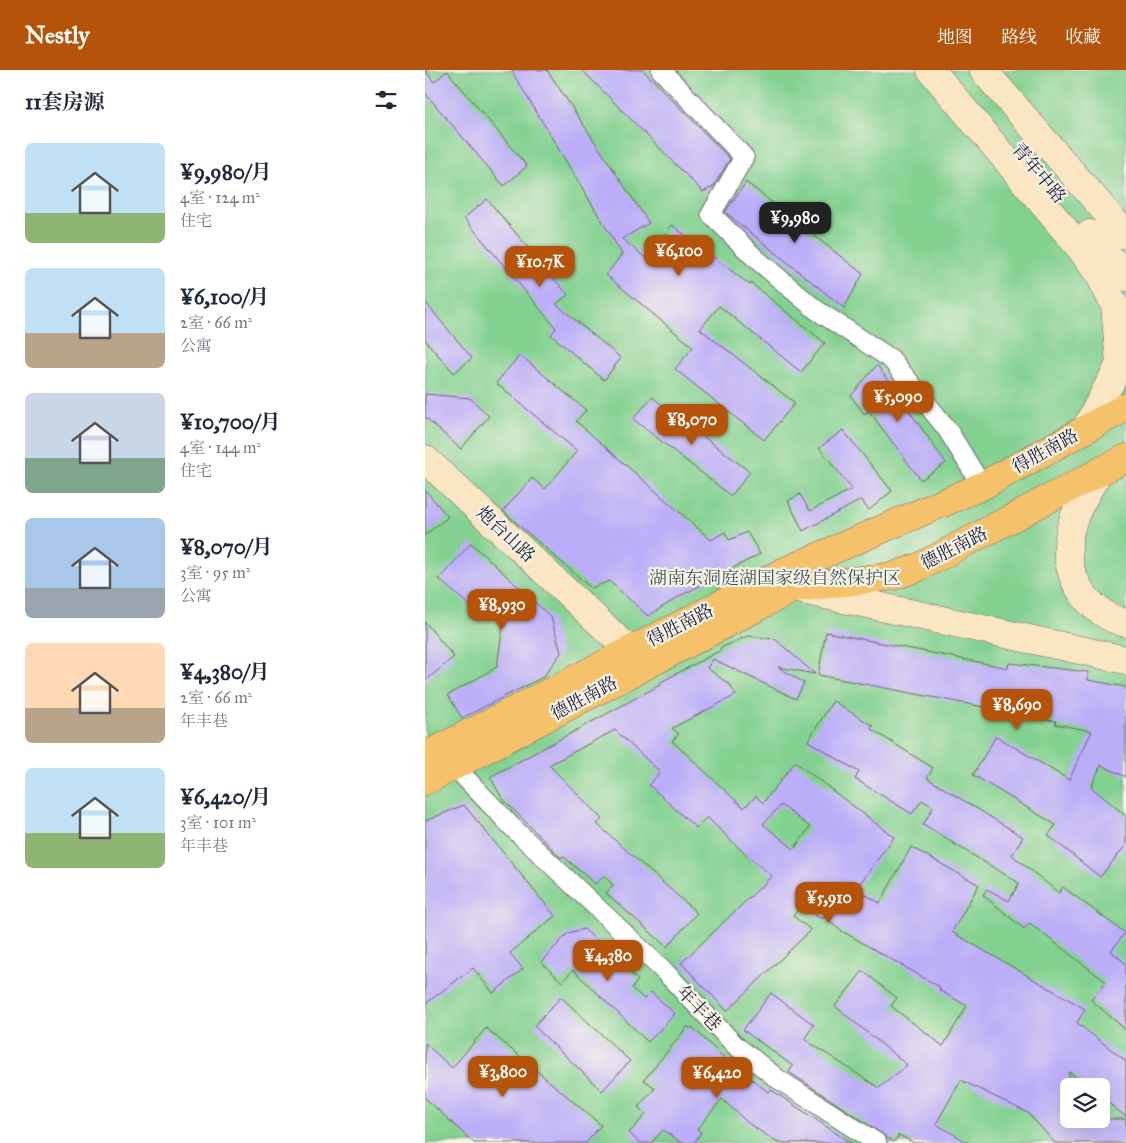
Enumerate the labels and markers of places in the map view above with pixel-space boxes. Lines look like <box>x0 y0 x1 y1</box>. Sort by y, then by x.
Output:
pin: ¥9,980 <box>754 202 836 244</box>
pin: ¥6,100 <box>638 234 720 277</box>
pin: ¥10.7K <box>499 246 581 288</box>
pin: ¥5,090 <box>857 380 939 423</box>
pin: ¥8,070 <box>651 404 733 446</box>
pin: ¥8,930 <box>461 588 543 631</box>
pin: ¥8,690 <box>976 688 1058 731</box>
pin: ¥5,910 <box>788 882 870 924</box>
pin: ¥4,380 <box>567 940 649 982</box>
pin: ¥3,800 <box>462 1056 544 1098</box>
pin: ¥6,420 <box>676 1056 758 1099</box>

